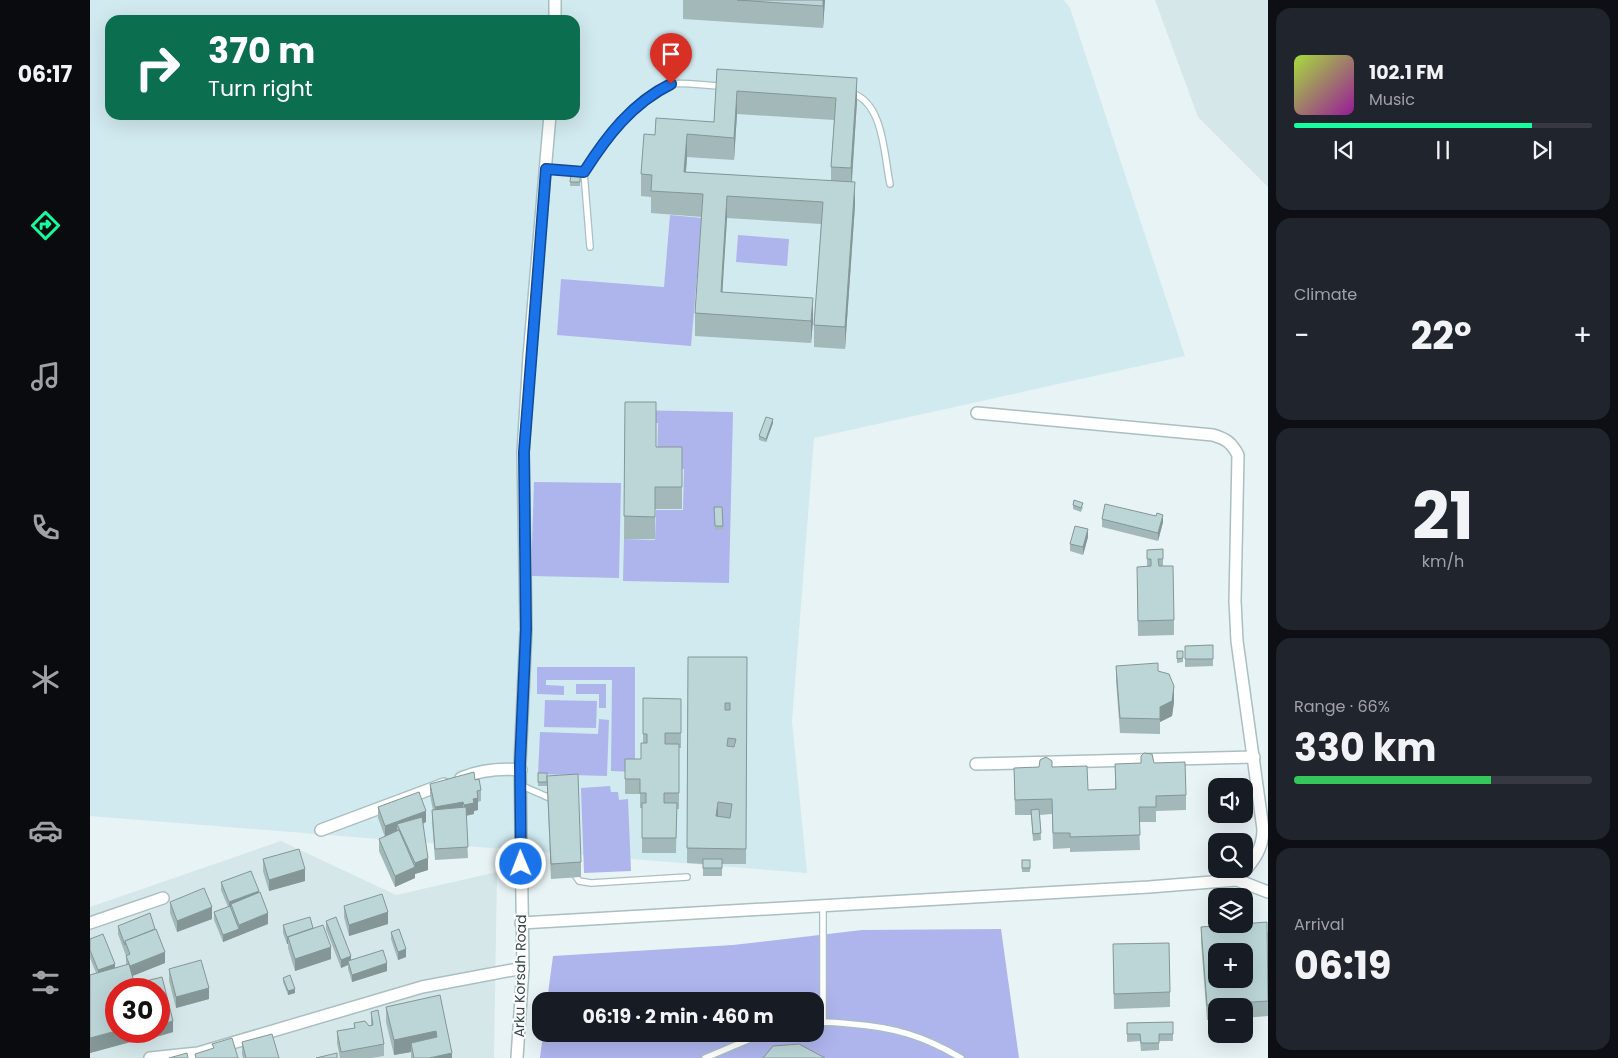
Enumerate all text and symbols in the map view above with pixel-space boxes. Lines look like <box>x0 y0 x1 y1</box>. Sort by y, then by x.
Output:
text: 370 m <box>208 26 315 75</box>
pin <box>650 33 692 84</box>
icon: right <box>125 35 190 100</box>
icon: arrive <box>657 40 685 68</box>
text: 06:17 <box>18 59 72 90</box>
text: 102.1 FM <box>1369 59 1444 86</box>
text: Turn right <box>208 73 313 104</box>
text: Music <box>1369 88 1415 111</box>
icon: previous <box>1330 136 1358 164</box>
icon: pause <box>1429 136 1457 164</box>
icon: next <box>1528 136 1556 164</box>
icon: directions <box>28 208 63 243</box>
text: Climate <box>1294 283 1357 306</box>
text: 22° <box>1411 309 1472 362</box>
text: − <box>1294 316 1309 355</box>
text: + <box>1573 316 1592 355</box>
icon: music <box>28 359 63 394</box>
text: 21 <box>1412 471 1474 562</box>
icon: phone <box>28 510 63 545</box>
text: km/h <box>1422 550 1464 573</box>
icon: climate <box>28 662 63 697</box>
text: Range · 66% <box>1294 695 1390 718</box>
text: 330 km <box>1294 721 1437 774</box>
map controls <box>1208 778 1253 1043</box>
button: sound <box>1208 778 1253 823</box>
icon: car <box>28 813 63 848</box>
button: search <box>1208 833 1253 878</box>
position arrow <box>494 837 546 889</box>
button: layers <box>1208 888 1253 933</box>
text: Arrival <box>1294 913 1344 936</box>
street label: Arku Korsah Road <box>509 914 531 1038</box>
text: 06:19 <box>1294 939 1391 992</box>
button: + <box>1208 943 1253 988</box>
icon: filters <box>28 965 63 1000</box>
speed limit sign: 30 <box>105 978 170 1043</box>
button: − <box>1208 998 1253 1043</box>
text: 06:19 · 2 min · 460 m <box>582 1003 774 1030</box>

